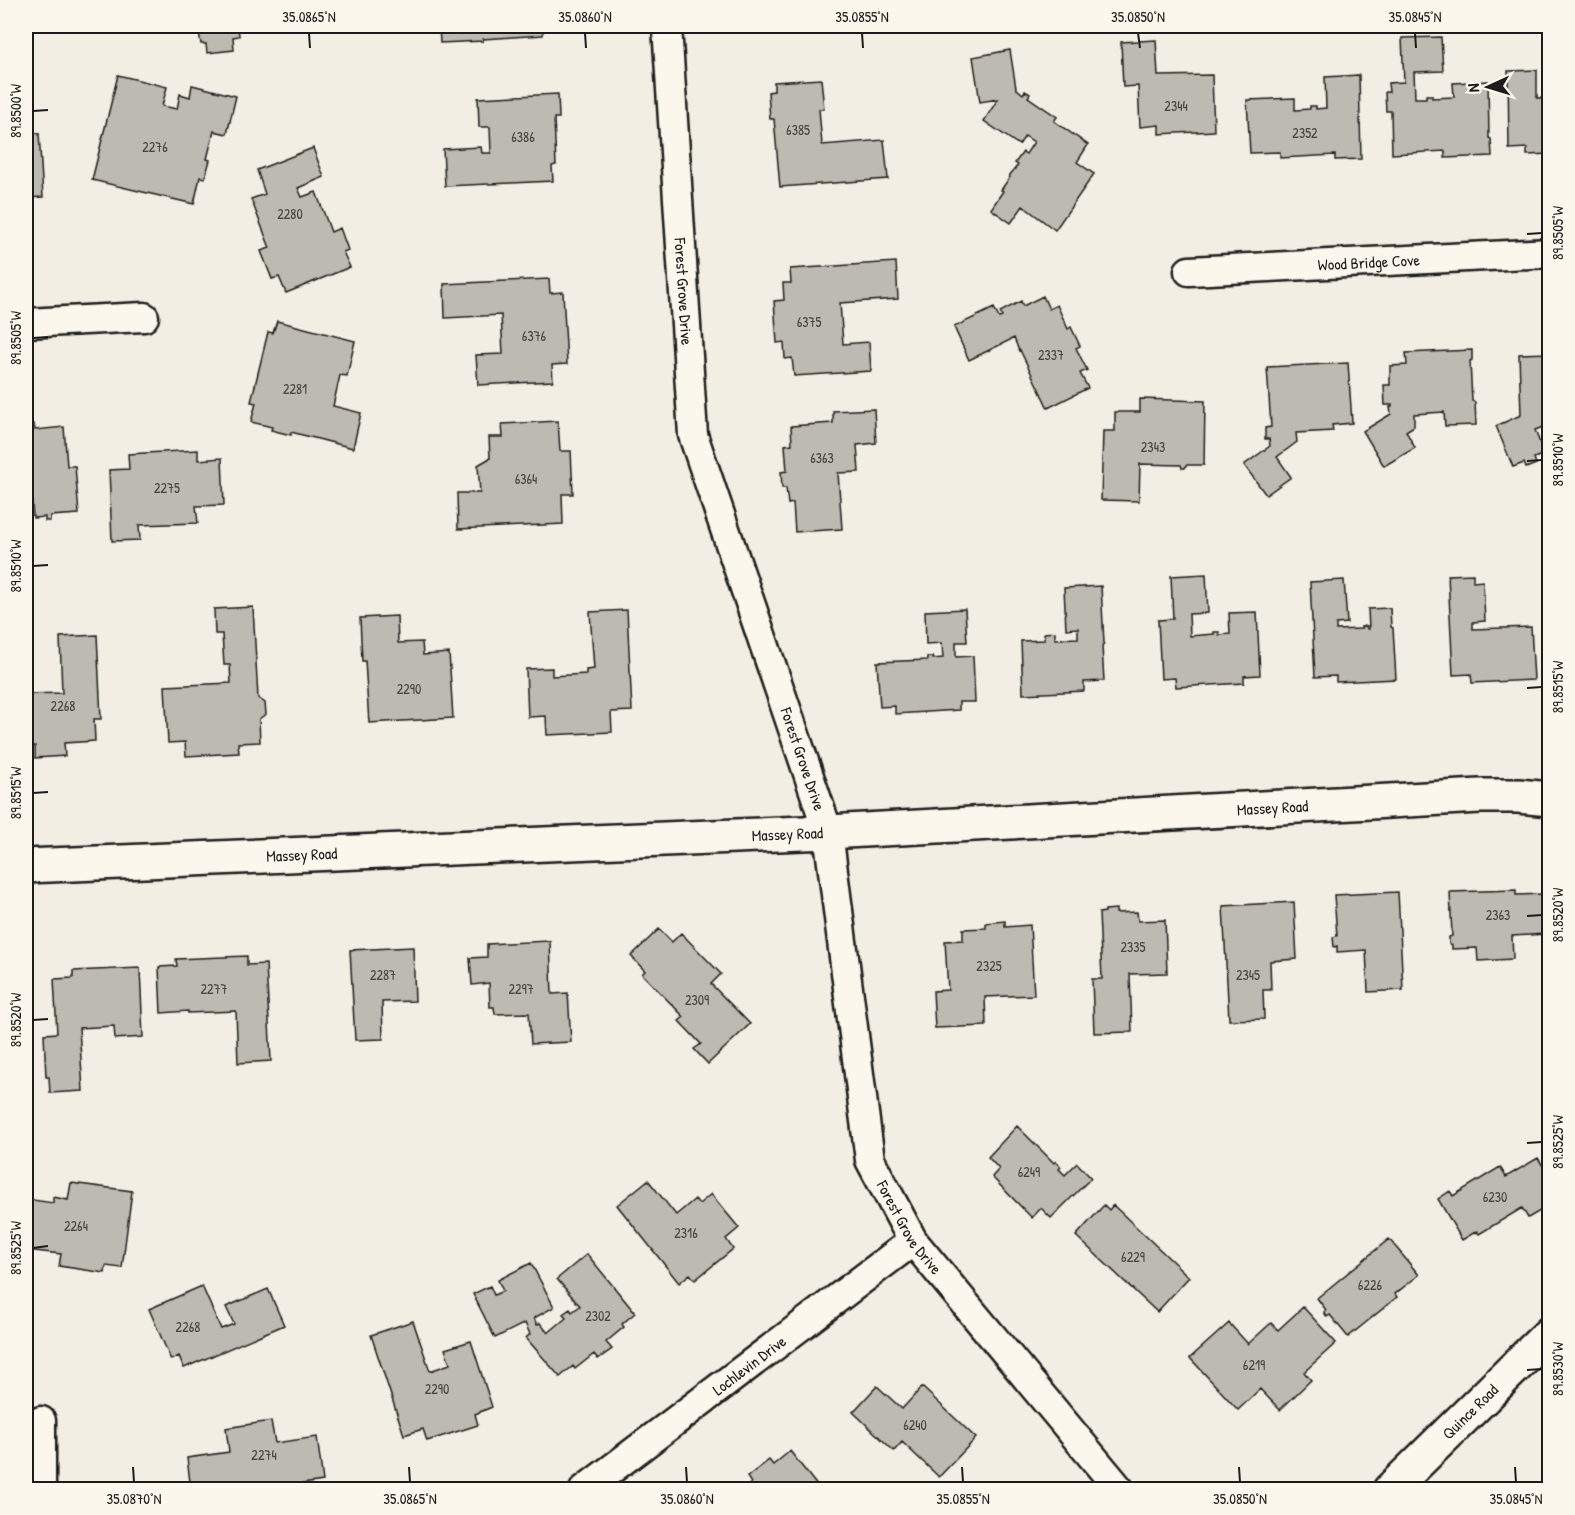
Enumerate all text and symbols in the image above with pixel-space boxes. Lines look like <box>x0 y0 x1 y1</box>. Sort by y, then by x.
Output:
text: 35.0865°N <box>282 6 336 27</box>
text: 35.0860°N <box>558 6 612 27</box>
text: 35.0855°N <box>835 6 889 27</box>
text: 35.0850°N <box>1111 6 1165 27</box>
text: 35.0845°N <box>1389 6 1441 27</box>
north arrow <box>1458 57 1518 117</box>
text: 89.8500°W <box>5 83 26 138</box>
text: N <box>1462 83 1484 93</box>
house number: 2344 <box>1164 96 1188 115</box>
house number: 6385 <box>786 120 810 139</box>
house number: 2352 <box>1292 123 1318 142</box>
house number: 6386 <box>511 127 535 146</box>
house number: 2276 <box>142 137 168 156</box>
house number: 2280 <box>277 204 303 223</box>
text: 89.8505°W <box>1547 205 1568 260</box>
street label: Forest Grove Drive <box>669 236 698 346</box>
street label: Wood Bridge Cove <box>1317 248 1421 276</box>
text: 89.8505°W <box>5 310 26 365</box>
house number: 6375 <box>797 312 821 331</box>
house number: 6376 <box>522 326 547 345</box>
house number: 2337 <box>1038 345 1064 364</box>
house number: 2281 <box>283 379 307 398</box>
text: 89.8510°W <box>1547 433 1568 486</box>
house number: 2343 <box>1141 437 1165 456</box>
house number: 6363 <box>810 448 834 467</box>
house number: 6364 <box>515 469 537 488</box>
house number: 2275 <box>154 478 180 497</box>
text: 89.8510°W <box>5 539 26 592</box>
text: 89.8515°W <box>1547 660 1568 713</box>
house number: 2290 <box>397 679 421 698</box>
house number: 2268 <box>51 696 75 715</box>
street label: Forest Grove Drive <box>775 704 831 814</box>
text: 89.8515°W <box>5 766 26 819</box>
street label: Massey Road <box>1236 795 1309 820</box>
street label: Massey Road <box>751 821 823 846</box>
street label: Massey Road <box>266 842 338 867</box>
text: 89.8520°W <box>1547 887 1568 942</box>
house number: 2363 <box>1486 905 1510 924</box>
house number: 2335 <box>1120 937 1146 956</box>
house number: 2325 <box>976 956 1002 975</box>
house number: 2287 <box>370 965 396 984</box>
house number: 2345 <box>1236 965 1260 984</box>
house number: 2277 <box>201 979 228 998</box>
house number: 2297 <box>508 979 534 998</box>
house number: 2309 <box>685 990 709 1009</box>
text: 89.8520°W <box>5 992 26 1047</box>
text: 89.8525°W <box>1547 1114 1568 1169</box>
house number: 6249 <box>1018 1162 1040 1181</box>
street label: Forest Grove Drive <box>871 1176 948 1279</box>
house number: 6230 <box>1483 1187 1507 1206</box>
house number: 2264 <box>64 1216 88 1235</box>
text: 89.8525°W <box>5 1220 26 1275</box>
house number: 2316 <box>674 1223 698 1242</box>
house number: 6229 <box>1121 1247 1145 1266</box>
house number: 6226 <box>1358 1275 1383 1294</box>
house number: 2302 <box>585 1306 611 1325</box>
house number: 2268 <box>176 1317 200 1336</box>
street label: Lochlevin Drive <box>708 1330 791 1400</box>
text: 89.8530°W <box>1547 1341 1568 1396</box>
house number: 6219 <box>1243 1355 1265 1374</box>
house number: 2290 <box>425 1379 449 1398</box>
street label: Quince Road <box>1437 1379 1503 1444</box>
house number: 6240 <box>903 1415 927 1434</box>
house number: 2274 <box>251 1445 277 1464</box>
text: 35.0870°N <box>106 1488 162 1509</box>
text: 35.0865°N <box>383 1488 437 1509</box>
text: 35.0860°N <box>660 1488 714 1509</box>
text: 35.0855°N <box>936 1488 990 1509</box>
text: 35.0850°N <box>1213 1488 1267 1509</box>
text: 35.0845°N <box>1490 1488 1542 1509</box>

